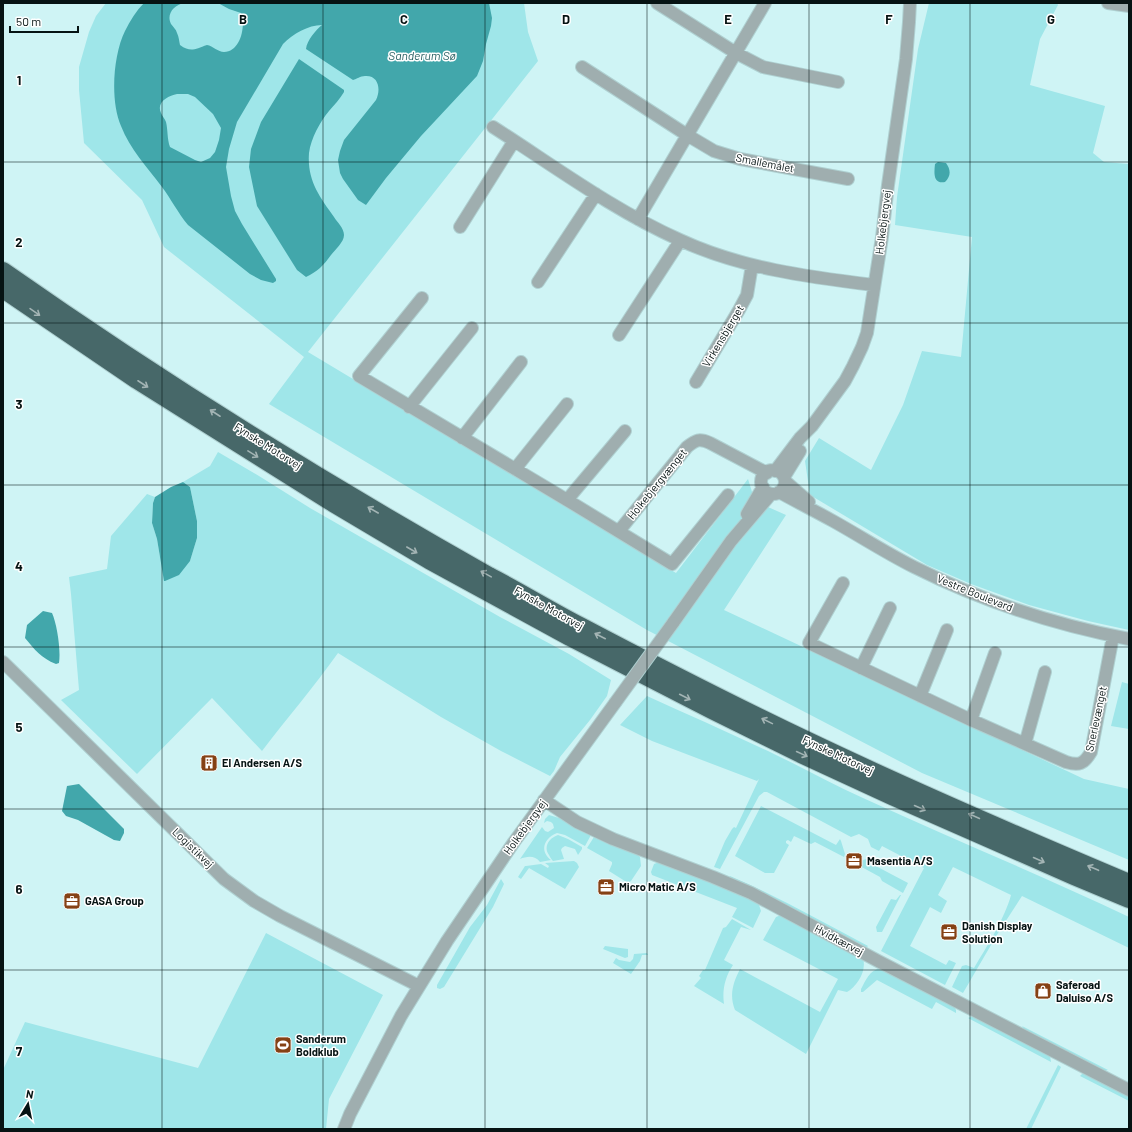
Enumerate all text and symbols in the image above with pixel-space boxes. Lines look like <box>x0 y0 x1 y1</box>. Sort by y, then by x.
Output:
scale bar <box>10 8 78 34</box>
text: B <box>239 11 247 27</box>
text: C <box>400 11 408 27</box>
text: D <box>562 11 570 27</box>
text: E <box>724 11 732 27</box>
text: F <box>885 11 893 27</box>
text: G <box>1047 11 1055 27</box>
text: 50 m <box>16 14 41 28</box>
water label: Sanderum Sø <box>388 48 456 62</box>
text: 1 <box>17 72 21 88</box>
street label: Smallemålet <box>735 150 795 175</box>
street label: Holkebjergvej <box>872 189 893 255</box>
text: 2 <box>15 234 23 250</box>
street label: Virkensbjerget <box>699 302 746 369</box>
one-way arrow <box>29 308 40 316</box>
one-way arrow <box>137 380 148 388</box>
text: 3 <box>15 396 23 412</box>
one-way arrow <box>209 408 221 416</box>
street label: Fynske Motorvej <box>232 420 304 472</box>
street label: Holkebjergvænget <box>624 446 689 522</box>
one-way arrow <box>247 450 259 458</box>
one-way arrow <box>367 505 379 513</box>
one-way arrow <box>406 546 418 554</box>
text: 4 <box>15 558 23 574</box>
one-way arrow <box>480 569 492 577</box>
street label: Vestre Boulevard <box>935 571 1015 614</box>
street label: Fynske Motorvej <box>512 583 586 632</box>
one-way arrow <box>595 632 607 639</box>
street label: Snerlevænget <box>1082 685 1109 753</box>
one-way arrow <box>679 693 691 701</box>
one-way arrow <box>761 717 773 724</box>
text: 5 <box>15 719 23 735</box>
street label: Fynske Motorvej <box>801 732 876 777</box>
one-way arrow <box>795 751 807 758</box>
building icon: El Andersen A/S <box>199 753 219 773</box>
place label: El Andersen A/S <box>222 756 302 769</box>
street label: Holkebjergvej <box>500 797 549 857</box>
one-way arrow <box>914 805 926 812</box>
one-way arrow <box>968 812 980 819</box>
street label: Logistikvej <box>170 825 217 870</box>
office icon: Masentia A/S <box>844 851 864 871</box>
place label: Masentia A/S <box>867 854 933 867</box>
one-way arrow <box>1033 857 1045 865</box>
one-way arrow <box>1087 864 1099 871</box>
office icon: Micro Matic A/S <box>596 877 616 897</box>
place label: Micro Matic A/S <box>619 880 696 893</box>
text: 6 <box>16 881 23 897</box>
office icon: GASA Group <box>62 891 82 911</box>
place label: GASA Group <box>85 894 144 907</box>
place label: Danish Display Solution <box>962 919 1033 945</box>
street label: Hvidkærvej <box>812 921 866 958</box>
office icon: Danish Display Solution <box>939 922 959 942</box>
place label: Saferoad Daluiso A/S <box>1056 978 1114 1004</box>
shop icon: Saferoad Daluiso A/S <box>1033 981 1053 1001</box>
place label: Sanderum Boldklub <box>296 1032 346 1058</box>
sports icon: Sanderum Boldklub <box>273 1035 293 1055</box>
text: 7 <box>16 1043 23 1059</box>
north arrow <box>8 1084 48 1124</box>
text: N <box>25 1087 35 1101</box>

